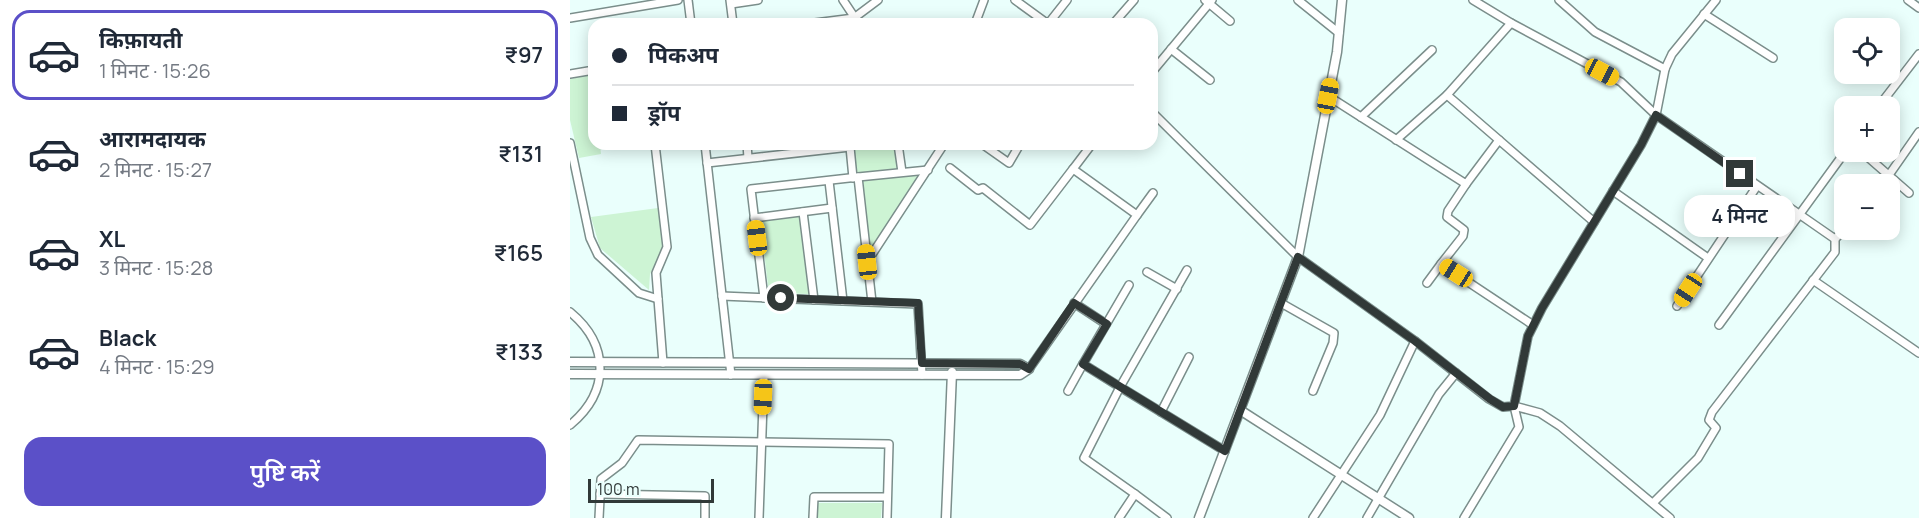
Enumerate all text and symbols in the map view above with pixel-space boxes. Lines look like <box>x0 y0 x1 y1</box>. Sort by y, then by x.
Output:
map controls <box>1834 18 1900 240</box>
button: locate <box>1834 18 1900 84</box>
text: किफ़ायती <box>99 25 183 55</box>
icon: car <box>27 28 81 82</box>
text: ₹97 <box>504 40 543 70</box>
text: पिकअप <box>648 40 719 70</box>
car <box>1582 56 1622 88</box>
text: 1 मिनट · 15:26 <box>99 57 211 84</box>
car <box>1316 77 1340 115</box>
button: + <box>1834 96 1900 162</box>
text: ड्रॉप <box>648 98 681 128</box>
text: आरामदायक <box>99 124 206 154</box>
icon: car <box>27 127 81 181</box>
text: ₹131 <box>498 139 543 169</box>
text: 2 मिनट · 15:27 <box>99 156 212 183</box>
route end <box>1726 160 1753 187</box>
button: − <box>1834 174 1900 240</box>
callout: 4 मिनट <box>1684 195 1796 237</box>
text: 4 मिनट <box>1711 202 1768 229</box>
car <box>746 219 768 257</box>
text: XL <box>99 224 125 254</box>
icon: car <box>27 226 81 280</box>
text: ₹165 <box>494 238 543 268</box>
car <box>856 243 878 281</box>
text: 3 मिनट · 15:28 <box>99 254 213 281</box>
car <box>1436 256 1476 290</box>
car <box>1671 270 1705 310</box>
route start <box>767 284 794 311</box>
text: Black <box>99 323 156 353</box>
icon: car <box>27 325 81 379</box>
text: ₹133 <box>495 337 543 367</box>
text: 4 मिनट · 15:29 <box>99 353 215 380</box>
car <box>753 379 773 415</box>
button: पुष्टि करें <box>24 437 546 506</box>
scale bar <box>588 476 714 504</box>
text: 100 m <box>597 478 640 500</box>

